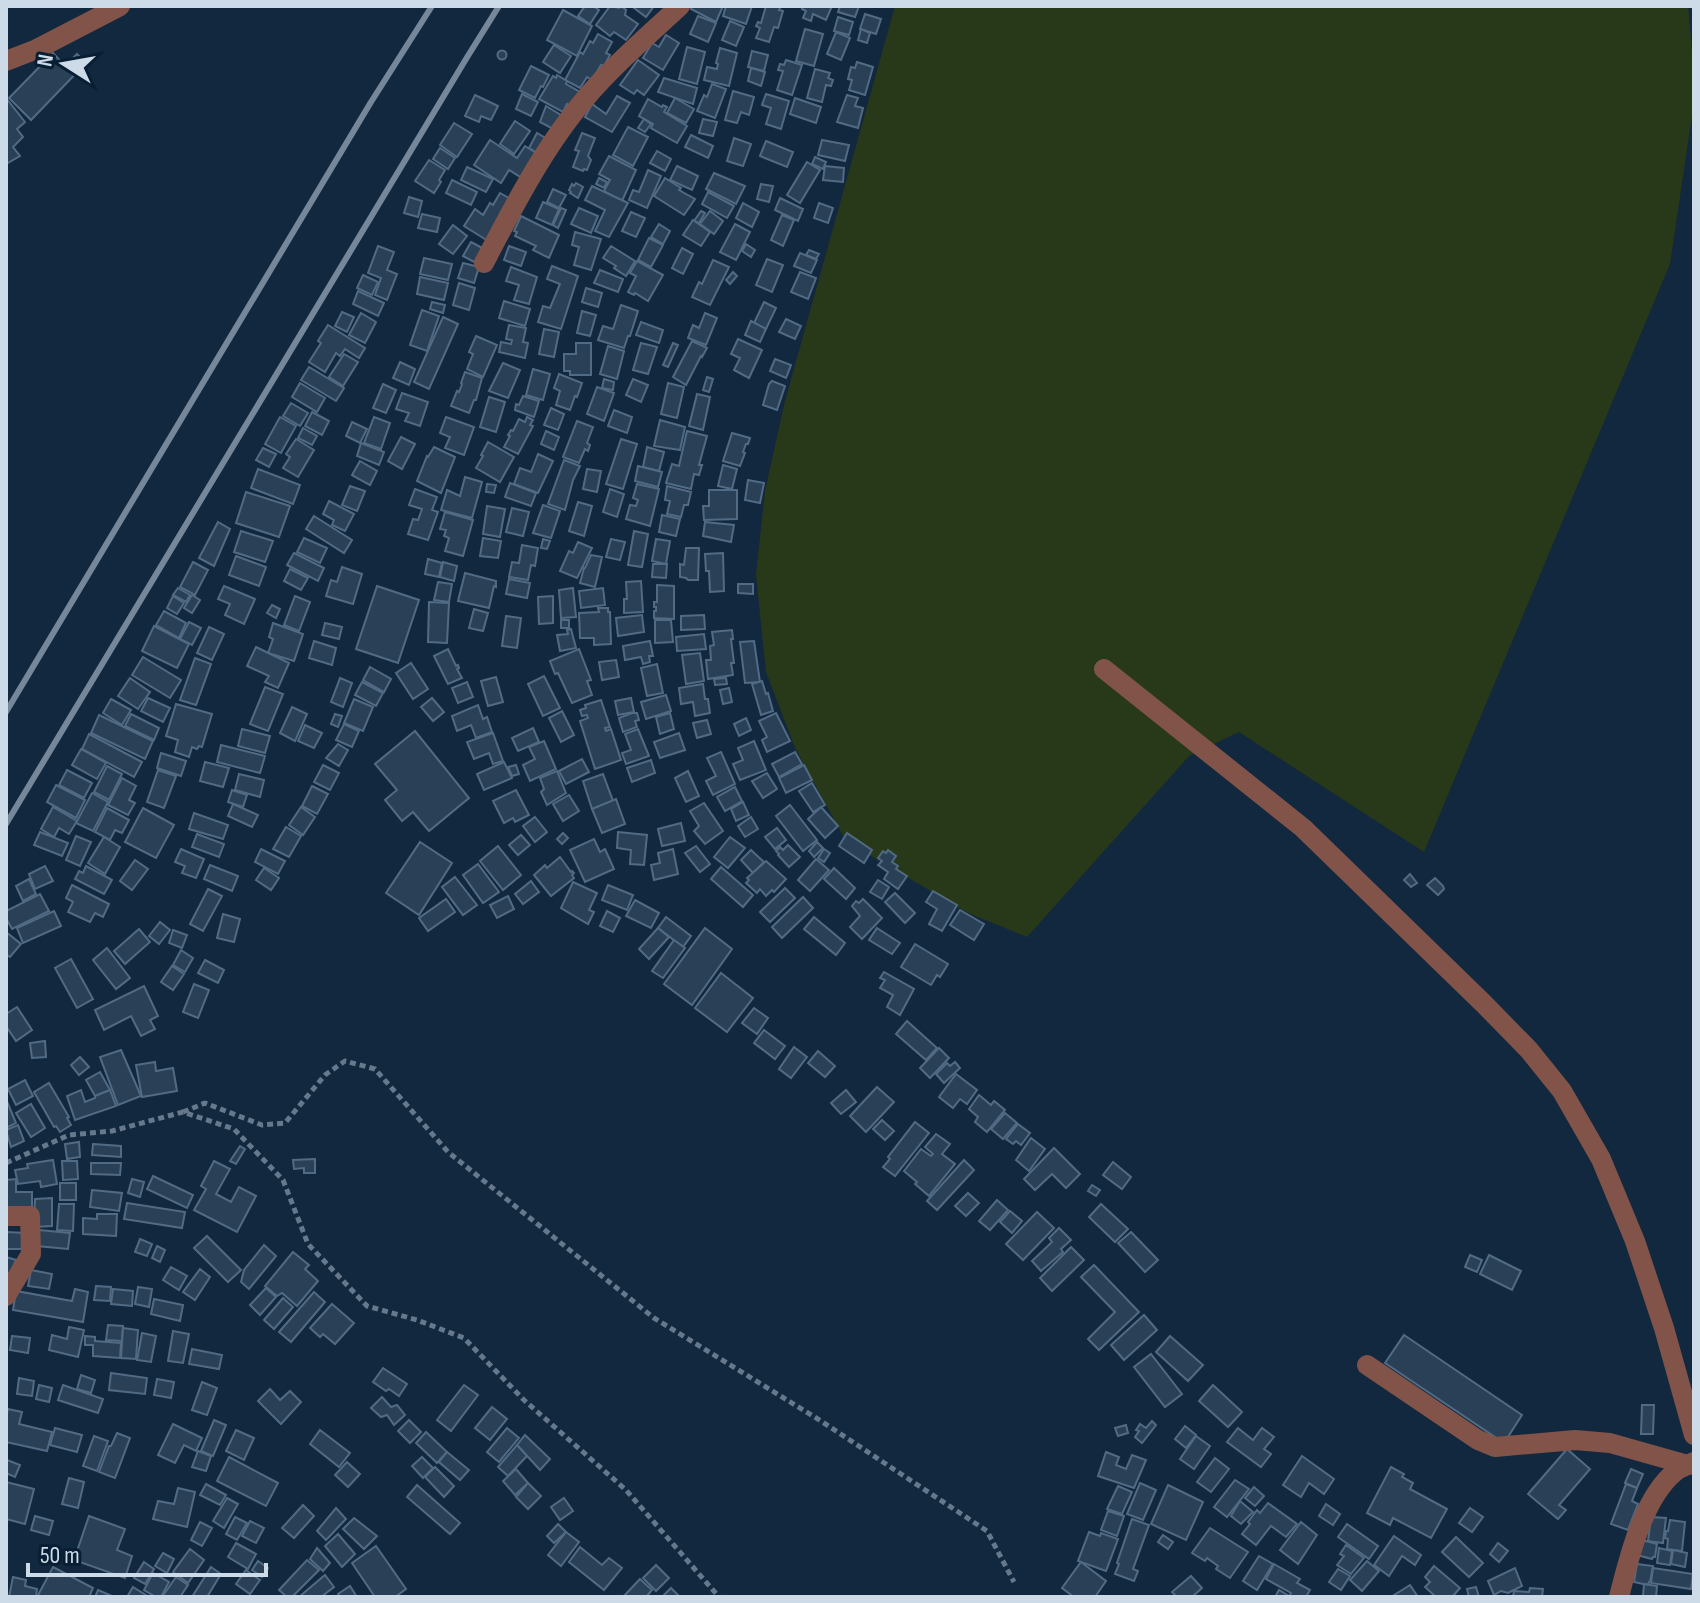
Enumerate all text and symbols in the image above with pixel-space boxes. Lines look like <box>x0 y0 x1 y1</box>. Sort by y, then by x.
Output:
north arrow <box>24 24 104 104</box>
text: N <box>31 52 60 69</box>
scale bar <box>28 1527 266 1577</box>
text: 50 m <box>40 1541 80 1570</box>

